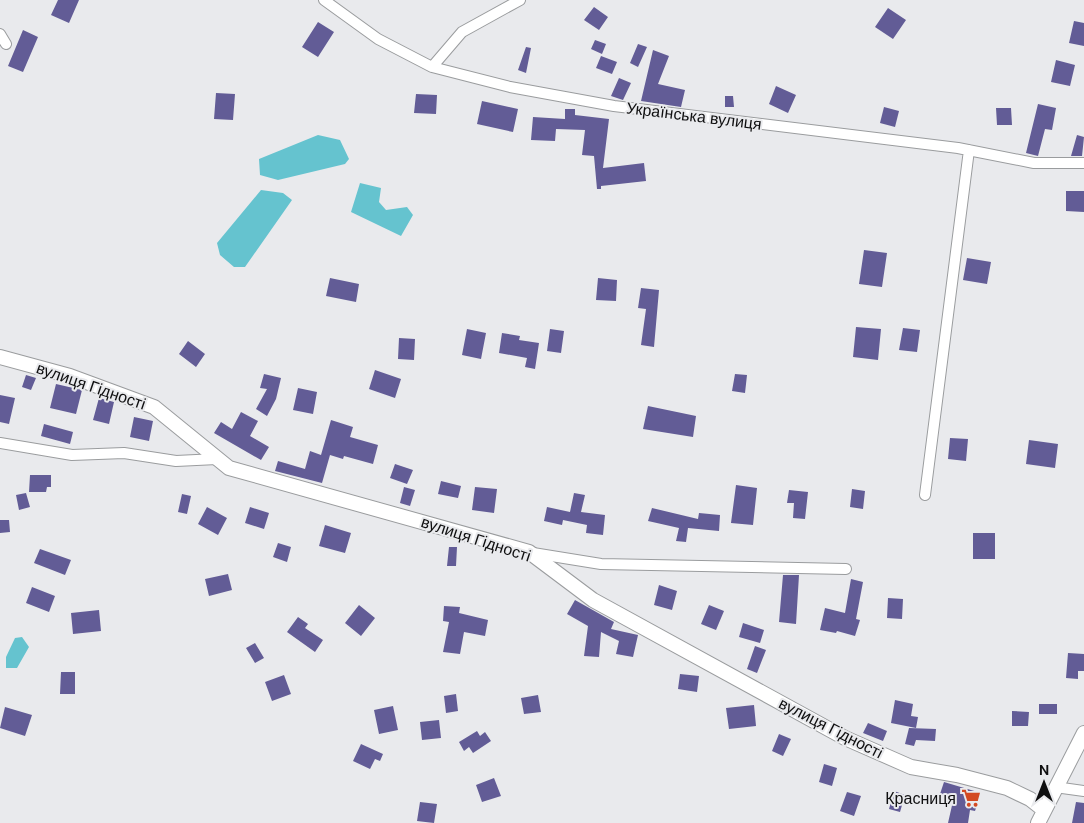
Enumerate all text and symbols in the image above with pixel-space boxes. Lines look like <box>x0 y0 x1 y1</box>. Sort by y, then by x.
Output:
street label: Українська вулиця <box>625 97 763 135</box>
street label: вулиця Гідності <box>34 357 148 415</box>
street label: вулиця Гідності <box>418 511 534 567</box>
street label: вулиця Гідності <box>775 693 887 763</box>
north arrow <box>1019 758 1069 808</box>
text: N <box>1039 761 1049 779</box>
supermarket icon: Красниця <box>960 787 982 809</box>
place label: Красниця <box>885 788 956 809</box>

